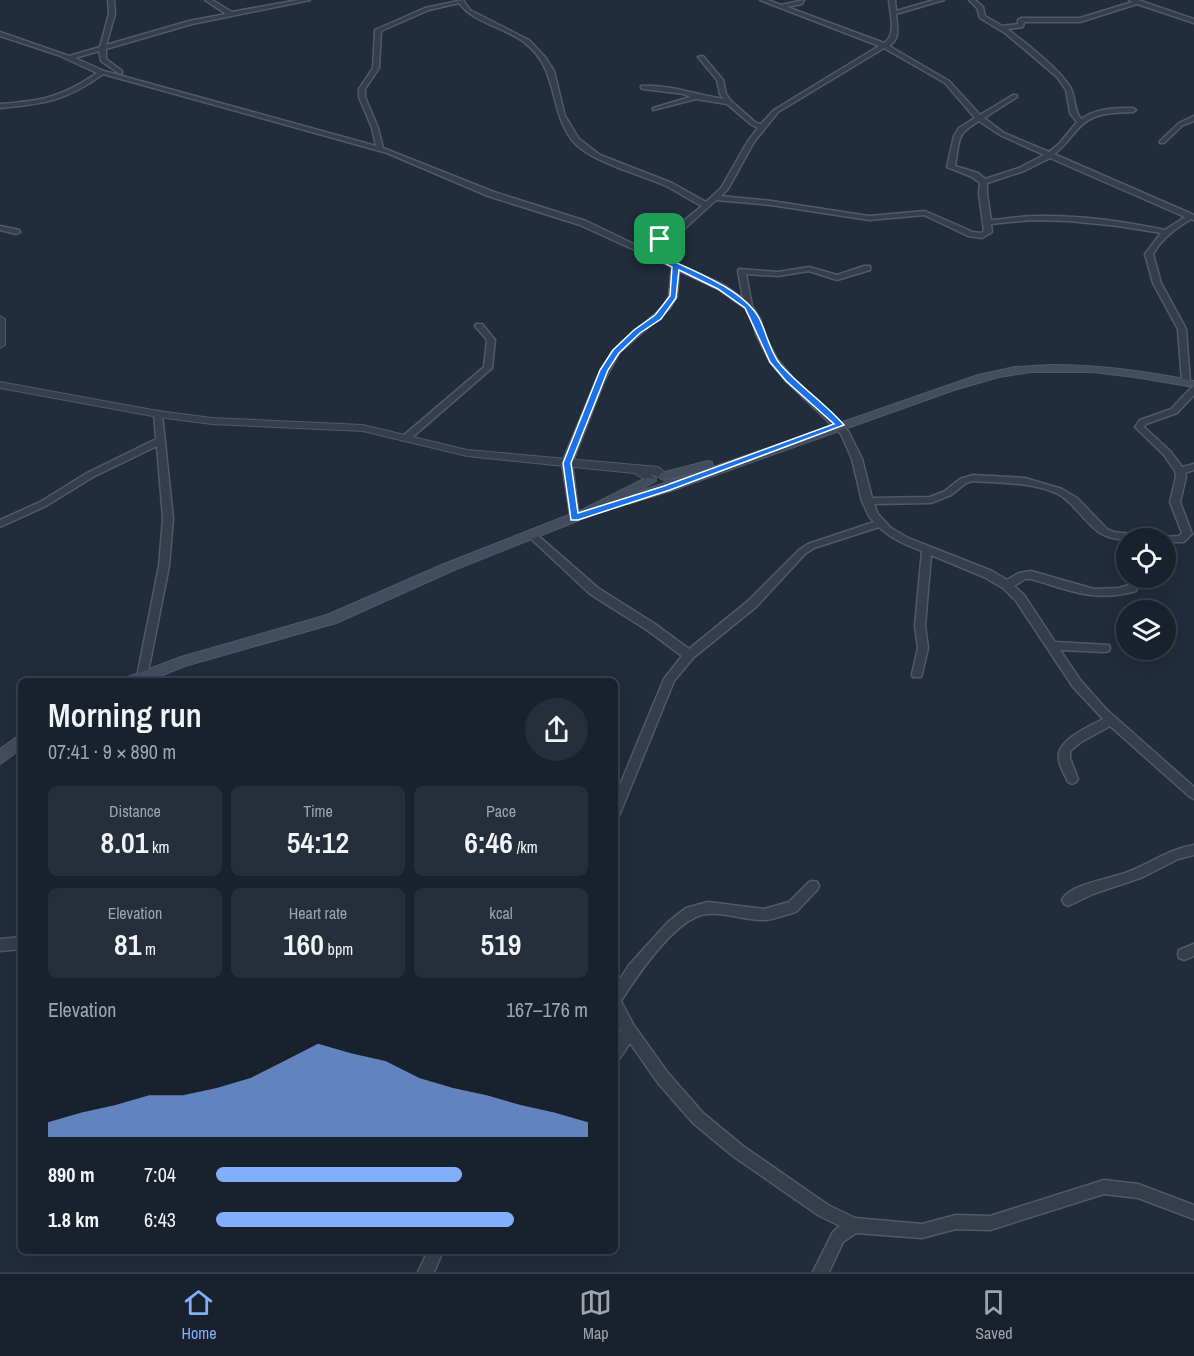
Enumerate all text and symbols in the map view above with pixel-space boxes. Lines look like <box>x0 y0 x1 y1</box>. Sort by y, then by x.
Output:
pin <box>634 213 685 264</box>
icon: arrive <box>643 222 676 255</box>
map controls <box>1116 528 1176 660</box>
button: locate <box>1116 528 1176 588</box>
button: layers <box>1116 600 1176 660</box>
text: Morning run <box>48 693 202 737</box>
button: share <box>525 698 588 761</box>
text: 07:41 · 9 × 890 m <box>48 738 176 765</box>
text: Distance <box>109 800 161 822</box>
text: Time <box>303 800 333 822</box>
text: Pace <box>486 800 516 822</box>
text: 8.01 <box>100 822 148 862</box>
text: 54:12 <box>287 822 349 862</box>
text: 6:46 <box>464 822 513 862</box>
text: km <box>148 836 170 858</box>
text: /km <box>513 836 538 858</box>
text: Elevation <box>108 902 162 924</box>
text: Heart rate <box>289 902 347 924</box>
text: kcal <box>489 902 513 924</box>
text: 81 <box>114 924 141 964</box>
text: 160 <box>283 924 324 964</box>
text: 519 <box>480 924 522 964</box>
text: m <box>141 938 156 960</box>
text: bpm <box>324 938 353 960</box>
text: Elevation <box>48 996 116 1023</box>
text: 167–176 m <box>506 996 588 1023</box>
text: 890 m <box>48 1161 95 1188</box>
text: 7:04 <box>144 1161 176 1188</box>
text: 1.8 km <box>48 1206 99 1233</box>
text: 6:43 <box>144 1206 176 1233</box>
tab: Home <box>181 1286 216 1344</box>
tab: Map <box>579 1286 612 1344</box>
tab: Saved <box>975 1286 1013 1344</box>

